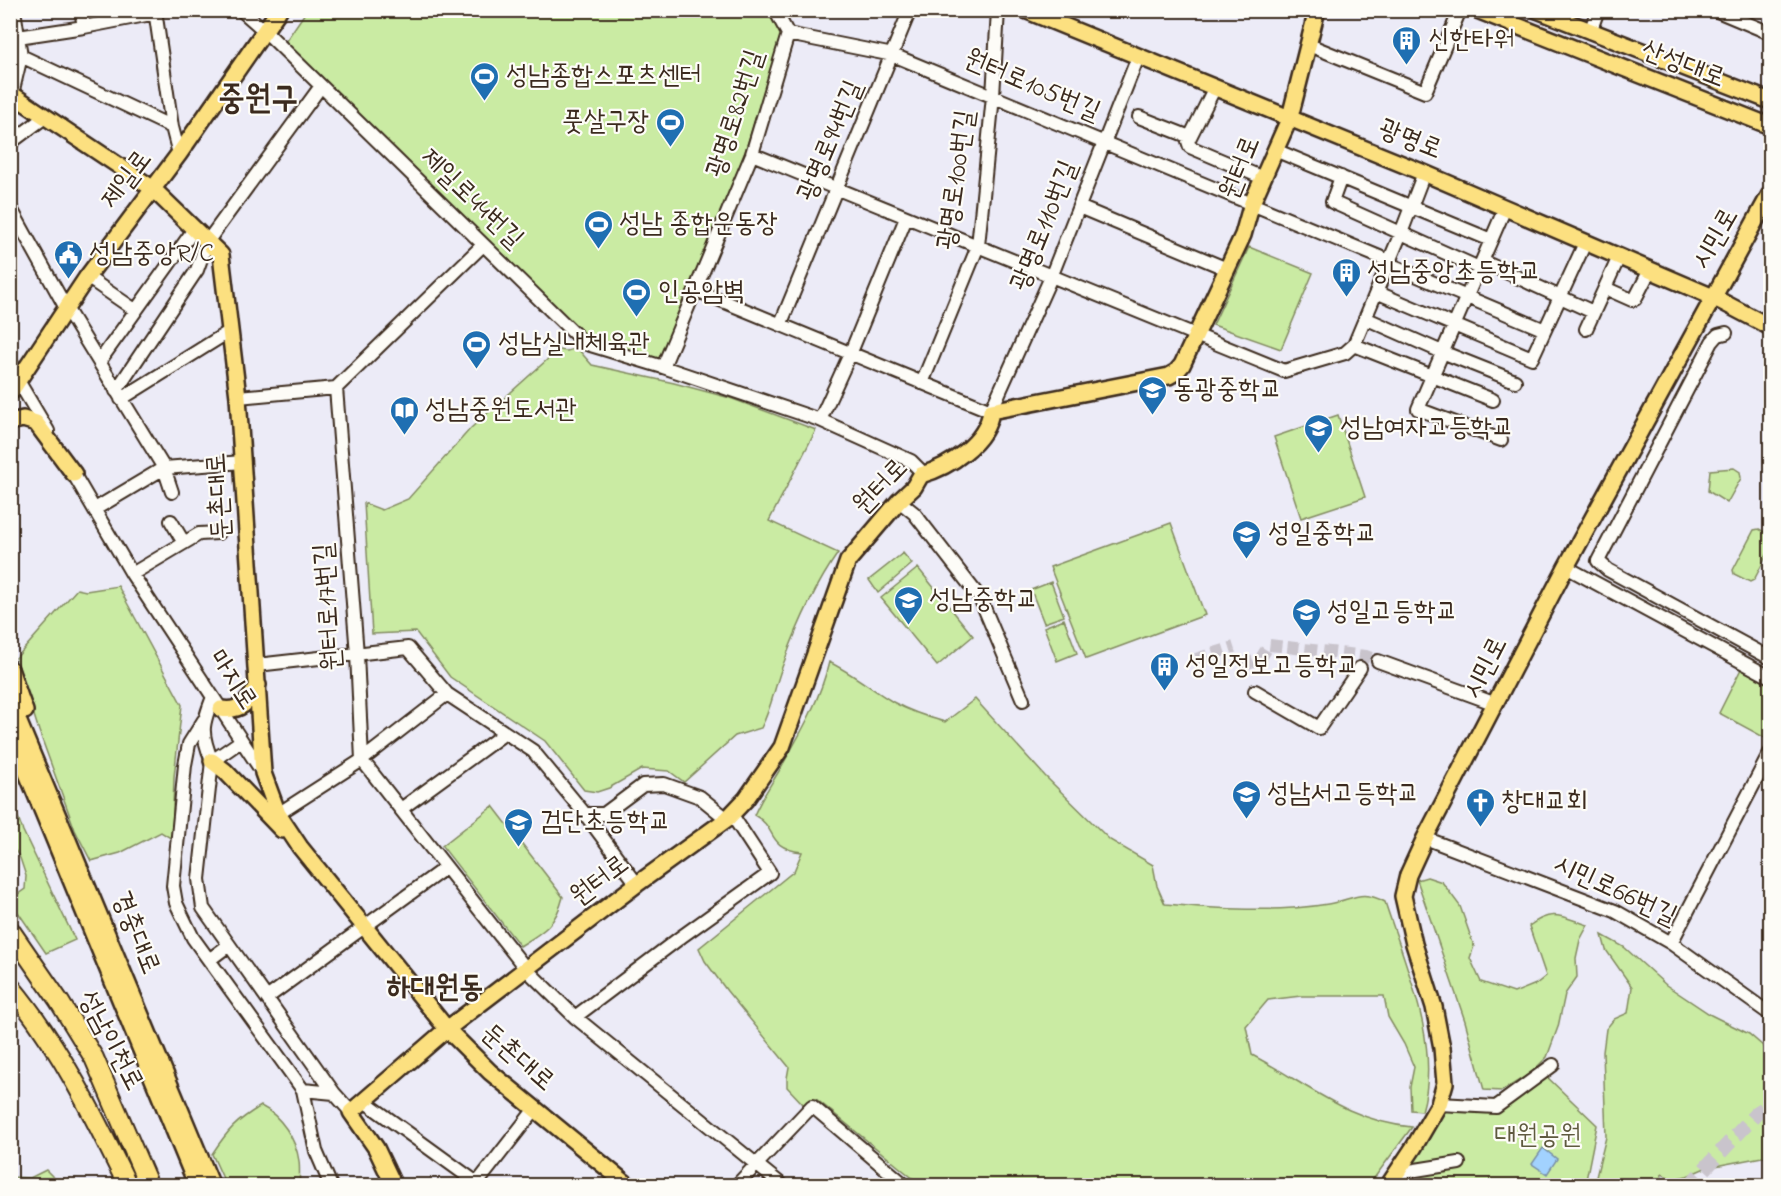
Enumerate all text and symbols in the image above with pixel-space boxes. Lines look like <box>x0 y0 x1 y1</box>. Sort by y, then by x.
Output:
place label: 신한타워 <box>1428 21 1515 60</box>
building icon: 신한타워 <box>1391 24 1423 66</box>
street label: 산성대로 <box>1635 31 1731 99</box>
street label: 원터로105번길 <box>958 40 1106 132</box>
street label: 광명로82번길 <box>697 45 775 183</box>
place label: 성남종합스포츠센터 <box>506 57 702 96</box>
sports icon: 성남종합스포츠센터 <box>469 60 501 102</box>
street label: 광명로94번길 <box>788 74 874 207</box>
district label: 중원구 <box>218 76 298 124</box>
place label: 풋살구장 <box>562 103 649 142</box>
sports icon: 풋살구장 <box>654 106 686 148</box>
street label: 광명로100번길 <box>928 107 986 252</box>
street label: 광명로 <box>1372 110 1448 170</box>
street label: 원터로 <box>1211 130 1271 206</box>
street label: 제일로44번길 <box>410 140 532 259</box>
street label: 제일로 <box>92 142 162 218</box>
street label: 광명로110번길 <box>1001 155 1089 297</box>
street label: 시민로 <box>1683 201 1749 277</box>
place label: 성남 종합운동장 <box>619 205 778 244</box>
sports icon: 성남 종합운동장 <box>582 208 614 250</box>
place label: 성남중앙R/C <box>89 235 214 274</box>
public building icon: 성남중앙R/C <box>52 238 84 280</box>
place label: 성남중앙초등학교 <box>1367 253 1541 292</box>
building icon: 성남중앙초등학교 <box>1330 256 1362 298</box>
place label: 인공암벽 <box>658 273 745 312</box>
sports icon: 인공암벽 <box>621 276 653 318</box>
place label: 성남실내체육관 <box>498 325 650 364</box>
sports icon: 성남실내체육관 <box>461 328 493 370</box>
place label: 동광중학교 <box>1173 371 1282 410</box>
school or university icon: 동광중학교 <box>1136 374 1168 416</box>
place label: 성남중원도서관 <box>425 391 577 430</box>
library icon: 성남중원도서관 <box>388 394 420 436</box>
place label: 성남여자고등학교 <box>1340 409 1514 448</box>
school or university icon: 성남여자고등학교 <box>1303 412 1335 454</box>
street label: 원터로 <box>844 450 918 524</box>
street label: 둔촌대로 <box>198 451 242 541</box>
place label: 성일중학교 <box>1268 515 1377 554</box>
school or university icon: 성일중학교 <box>1231 518 1263 560</box>
street label: 원터로17번길 <box>305 541 353 672</box>
place label: 성남중학교 <box>929 581 1038 620</box>
school or university icon: 성남중학교 <box>892 584 924 626</box>
place label: 성일고등학교 <box>1327 593 1457 632</box>
school or university icon: 성일고등학교 <box>1290 596 1322 638</box>
street label: 시민로 <box>1454 630 1518 706</box>
street label: 마지로 <box>198 642 266 718</box>
place label: 성일정보고등학교 <box>1185 647 1359 686</box>
building icon: 성일정보고등학교 <box>1148 650 1180 692</box>
place label: 성남서고등학교 <box>1267 775 1419 814</box>
school or university icon: 성남서고등학교 <box>1230 778 1262 820</box>
place label: 창대교회 <box>1501 783 1588 822</box>
church icon: 창대교회 <box>1464 786 1496 828</box>
place label: 검단초등학교 <box>540 803 670 842</box>
school or university icon: 검단초등학교 <box>503 806 535 848</box>
street label: 시민로66번길 <box>1547 845 1683 937</box>
street label: 원터로 <box>562 846 638 916</box>
street label: 경충대로 <box>101 885 169 981</box>
district label: 하대원동 <box>387 967 483 1011</box>
street label: 성남이천로 <box>67 984 153 1098</box>
street label: 둔촌대로 <box>471 1015 563 1101</box>
park label: 대원공원 <box>1495 1117 1581 1156</box>

